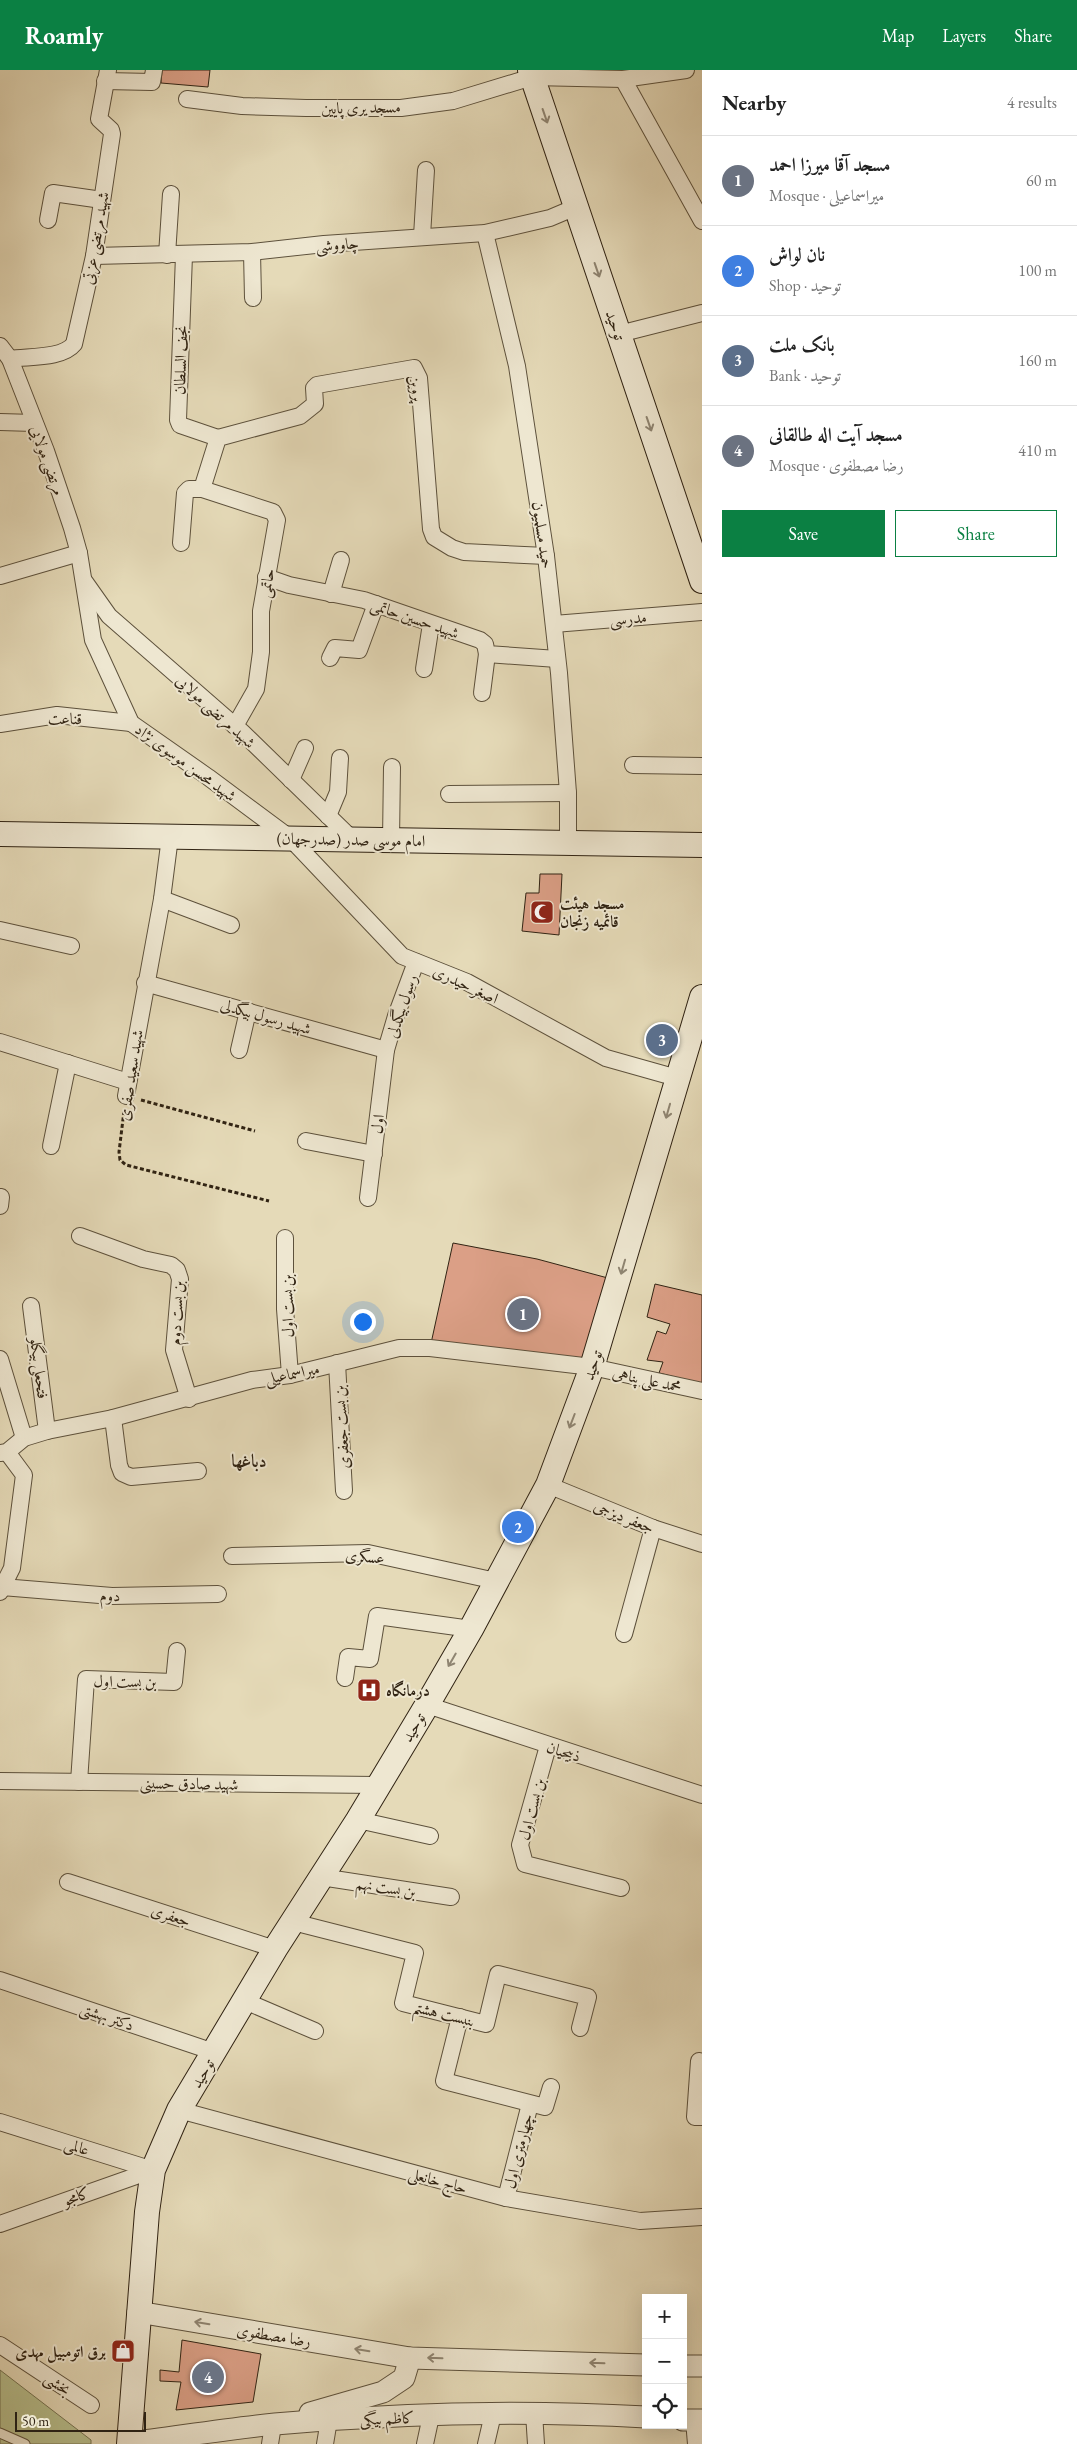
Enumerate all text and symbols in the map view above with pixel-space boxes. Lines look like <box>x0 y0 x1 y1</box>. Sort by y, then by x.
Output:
text: Roamly <box>25 20 103 51</box>
text: Map <box>882 24 914 47</box>
text: Layers <box>942 24 986 47</box>
text: Share <box>1014 24 1052 47</box>
text: Nearby <box>722 89 786 116</box>
text: 4 results <box>1007 92 1057 113</box>
street label: مسجد یری پایین <box>321 96 401 120</box>
one-way arrow <box>541 108 550 124</box>
text: مسجد آقا میرزا احمد <box>769 152 890 177</box>
text: 1 <box>734 170 742 191</box>
text: 60 m <box>1026 170 1057 191</box>
text: Mosque · میراسماعیلی <box>769 185 884 206</box>
street label: شهید مرتضی عزتی <box>77 190 115 286</box>
street label: چاووشی <box>315 232 360 258</box>
text: نان لواش <box>769 242 825 267</box>
text: 2 <box>734 260 742 281</box>
text: 100 m <box>1018 260 1057 281</box>
one-way arrow <box>593 262 602 277</box>
text: Shop · توحید <box>769 275 841 296</box>
street label: توحید <box>601 307 631 344</box>
street label: نجف السلطان <box>169 325 192 395</box>
text: بانک ملت <box>769 332 835 357</box>
text: 3 <box>734 350 742 371</box>
text: 160 m <box>1018 350 1057 371</box>
text: Bank · توحید <box>769 365 841 386</box>
street label: پروین <box>404 373 430 405</box>
one-way arrow <box>645 416 654 431</box>
street label: مرتضی مولایی <box>24 422 70 498</box>
text: مسجد آیت اله طالقانی <box>769 422 903 447</box>
text: 4 <box>734 440 742 461</box>
text: 410 m <box>1018 440 1057 461</box>
text: Mosque · رضا مصطفوی <box>769 455 904 476</box>
street label: حمید مسلمیون <box>527 500 558 570</box>
button: Save <box>722 510 885 557</box>
button: Share <box>895 510 1057 557</box>
street label: حاتمی <box>254 567 280 600</box>
street label: شهید حسین حاتمی <box>368 594 462 644</box>
street label: مدرسی <box>609 606 648 632</box>
street label: شهید مرتضی مولایی <box>171 670 260 754</box>
street label: قناعت <box>48 708 82 729</box>
street label: شهید محسن موسوی نژاد <box>130 719 241 807</box>
street label: (صدرجهان) امام موسی صدر <box>276 828 426 855</box>
place label: مسجد هیئت قائمیه زنجان <box>560 893 624 932</box>
mosque icon: مسجد هیئت قائمیه زنجان <box>529 899 555 925</box>
street label: اصغر حیدری <box>430 960 502 1009</box>
street label: رسول بیگدلی <box>381 972 422 1041</box>
street label: شهید رسول بیگدلی <box>218 994 314 1039</box>
pin: 3 <box>646 1021 678 1059</box>
street label: شهید سعید صفری <box>113 1028 148 1122</box>
one-way arrow <box>662 1103 672 1119</box>
street label: اول <box>366 1113 389 1135</box>
one-way arrow <box>618 1259 627 1275</box>
street label: بن بست اول <box>276 1274 299 1338</box>
street label: بن بست دوم <box>164 1280 193 1346</box>
pin: 1 <box>507 1295 539 1333</box>
your location <box>350 1309 376 1335</box>
street label: فتحعلی بیگلو <box>24 1334 54 1400</box>
street label: توحید <box>578 1346 608 1383</box>
street label: میراسماعیلی <box>263 1358 322 1390</box>
street label: محمد علی پناهی <box>610 1362 683 1399</box>
street label: بن بست جعفری <box>329 1384 354 1469</box>
one-way arrow <box>567 1413 576 1429</box>
district label: دباغها <box>231 1449 267 1472</box>
street label: جعفر دیزجی <box>591 1495 657 1538</box>
pin: 2 <box>502 1508 534 1546</box>
street label: عسگری <box>344 1544 386 1569</box>
street label: دوم <box>99 1585 121 1610</box>
one-way arrow <box>447 1653 457 1667</box>
street label: بن بست اول <box>93 1670 157 1693</box>
hospital icon: درمانگاه <box>356 1677 382 1703</box>
place label: درمانگاه <box>386 1680 430 1701</box>
street label: توحید <box>397 1708 431 1746</box>
street label: ذبیحیان <box>544 1736 584 1767</box>
street label: شهید صادق حسینی <box>139 1772 239 1796</box>
street label: بن بست اول <box>513 1776 550 1842</box>
street label: بن بست نهم <box>354 1872 418 1908</box>
street label: جعفری <box>149 1899 193 1932</box>
street label: بنبست هشتم <box>410 1996 477 2037</box>
street label: دکتر بهشتی <box>77 1997 137 2036</box>
street label: توحید <box>186 2054 220 2092</box>
street label: چهارمتری اول <box>499 2111 538 2191</box>
street label: عالمی <box>62 2133 92 2161</box>
street label: حاج خانعلی <box>405 2163 470 2202</box>
street label: کامجو <box>58 2182 93 2212</box>
map controls <box>642 2294 687 2429</box>
button: + <box>642 2294 687 2339</box>
one-way arrow <box>194 2317 210 2327</box>
street label: رضا مصطفوی <box>235 2319 313 2352</box>
shop icon: برق اتومبیل مهدی <box>110 2338 136 2364</box>
button: − <box>642 2339 687 2384</box>
place label: برق اتومبیل مهدی <box>15 2341 106 2363</box>
one-way arrow <box>354 2344 370 2354</box>
one-way arrow <box>427 2354 443 2363</box>
pin: 4 <box>192 2358 224 2396</box>
one-way arrow <box>589 2358 606 2368</box>
street label: بخشی <box>40 2367 75 2401</box>
button: locate <box>642 2384 687 2429</box>
street label: کاظم بیگی <box>359 2407 415 2435</box>
scale bar <box>15 2409 146 2432</box>
text: 50 m <box>22 2412 49 2430</box>

